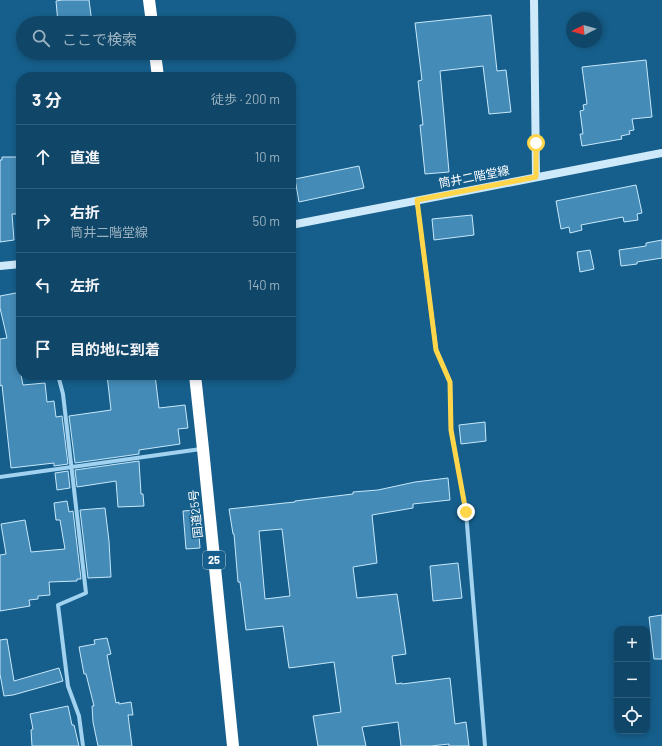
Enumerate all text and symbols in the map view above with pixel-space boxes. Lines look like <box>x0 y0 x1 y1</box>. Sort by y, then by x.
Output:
north arrow <box>566 12 602 48</box>
search box <box>16 16 296 60</box>
icon: search <box>30 27 52 49</box>
text: ここで検索 <box>62 30 137 48</box>
text: 3 分 <box>32 89 62 109</box>
text: 徒歩 · 200 m <box>211 91 280 107</box>
route start <box>527 134 545 152</box>
icon: ahead <box>32 146 54 168</box>
text: 直進 <box>70 148 100 166</box>
text: 10 m <box>255 149 280 165</box>
street label: 筒井二階堂線 <box>437 162 510 190</box>
text: 右折 <box>70 203 100 221</box>
icon: right <box>32 210 54 232</box>
text: 50 m <box>253 213 280 229</box>
text: 筒井二階堂線 <box>70 224 148 240</box>
icon: left <box>32 274 54 296</box>
text: 左折 <box>70 276 100 294</box>
text: 140 m <box>248 277 280 293</box>
icon: arrive <box>32 338 54 360</box>
text: 目的地に到着 <box>70 340 160 358</box>
street label: 国道25号 <box>186 489 205 539</box>
route end <box>457 503 475 521</box>
road number: 25 <box>203 551 225 569</box>
map controls <box>614 626 650 734</box>
button: + <box>614 626 650 662</box>
button: − <box>614 662 650 698</box>
button: locate <box>614 698 650 734</box>

